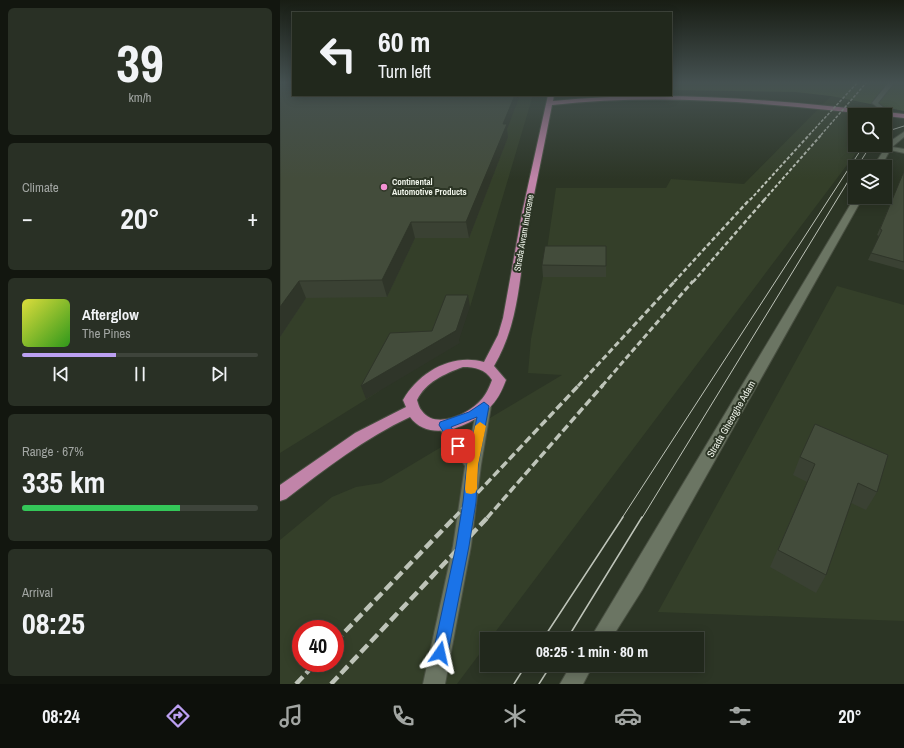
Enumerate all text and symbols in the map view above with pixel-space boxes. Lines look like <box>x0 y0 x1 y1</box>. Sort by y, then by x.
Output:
text: 60 m <box>378 23 430 61</box>
text: 39 <box>116 28 164 98</box>
icon: left <box>312 28 364 80</box>
text: Turn left <box>378 59 431 84</box>
text: km/h <box>128 89 152 106</box>
map controls <box>848 108 892 204</box>
button: search <box>848 108 892 152</box>
button: layers <box>848 160 892 204</box>
place label: Continental Automotive Products <box>392 176 467 198</box>
text: Climate <box>22 179 59 196</box>
marker: Continental Automotive Products <box>379 182 389 192</box>
street label: Strada Avram Imbroane <box>511 194 537 272</box>
text: 20° <box>120 198 160 238</box>
text: − <box>22 203 33 233</box>
text: + <box>247 203 258 233</box>
text: Afterglow <box>82 304 139 325</box>
text: The Pines <box>82 325 131 342</box>
icon: previous <box>50 363 72 385</box>
icon: pause <box>129 363 151 385</box>
icon: next <box>208 363 230 385</box>
street label: Strada Gheorghe Adam <box>704 378 758 460</box>
pin <box>441 429 475 463</box>
icon: arrive <box>447 435 469 457</box>
text: Range · 67% <box>22 443 84 460</box>
text: 335 km <box>22 462 105 502</box>
text: Arrival <box>22 584 53 601</box>
text: 08:25 <box>22 603 85 643</box>
speed limit sign: 40 <box>292 620 344 672</box>
position arrow <box>419 632 461 674</box>
text: 08:25 · 1 min · 80 m <box>536 641 648 662</box>
icon: directions <box>164 702 192 730</box>
icon: music <box>277 702 305 730</box>
icon: phone <box>389 702 417 730</box>
icon: climate <box>501 702 529 730</box>
icon: car <box>614 702 642 730</box>
icon: filters <box>726 702 754 730</box>
text: 08:24 <box>42 704 80 729</box>
text: 20° <box>838 704 862 729</box>

